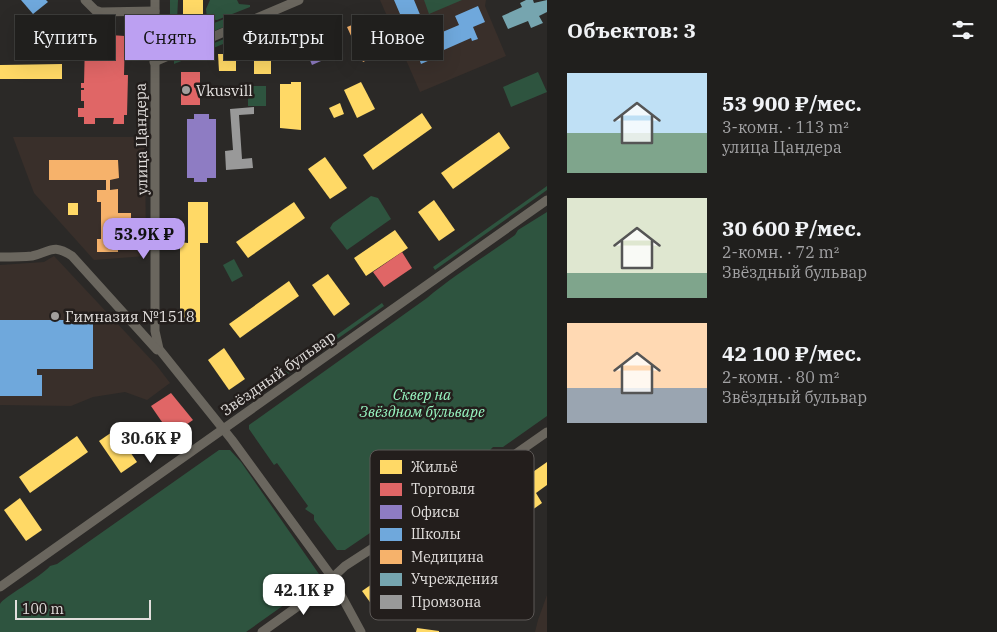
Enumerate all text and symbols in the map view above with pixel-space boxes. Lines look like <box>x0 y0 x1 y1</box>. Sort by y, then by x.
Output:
chip: Купить <box>15 15 115 60</box>
chip: Снять <box>125 15 214 60</box>
chip: Фильтры <box>224 15 342 60</box>
chip: Новое <box>352 15 443 60</box>
text: Объектов: 3 <box>567 16 696 44</box>
icon: filters <box>949 16 977 44</box>
place label: Vkusvill <box>196 81 253 100</box>
street label: улица Цандера <box>131 83 151 195</box>
marker: Vkusvill <box>180 84 192 96</box>
text: 53 900 ₽/мес. <box>722 89 862 117</box>
icon: home <box>607 93 667 153</box>
text: 3-комн. · 113 m² <box>722 117 849 137</box>
text: улица Цандера <box>722 137 842 157</box>
text: 30 600 ₽/мес. <box>722 214 862 242</box>
pin: 53.9K ₽ <box>98 218 190 260</box>
icon: home <box>607 218 667 278</box>
text: 53.9K ₽ <box>114 224 174 244</box>
text: 2-комн. · 72 m² <box>722 242 839 262</box>
text: Звёздный бульвар <box>722 262 867 282</box>
place label: Гимназия №1518 <box>65 307 195 326</box>
marker: Гимназия №1518 <box>49 310 61 322</box>
street label: Звёздный бульвар <box>217 326 339 420</box>
text: 42 100 ₽/мес. <box>722 339 862 367</box>
icon: home <box>607 343 667 403</box>
text: 2-комн. · 80 m² <box>722 367 839 387</box>
park label: Сквер на Звёздном бульваре <box>359 385 485 421</box>
text: Звёздный бульвар <box>722 387 867 407</box>
pin: 30.6K ₽ <box>105 422 197 464</box>
text: 30.6K ₽ <box>121 428 181 448</box>
legend <box>370 450 534 620</box>
text: Жильё <box>411 458 458 476</box>
text: Торговля <box>411 480 475 498</box>
text: Офисы <box>411 503 460 521</box>
text: Школы <box>411 525 461 543</box>
text: Медицина <box>411 548 484 566</box>
text: Учреждения <box>411 570 498 588</box>
pin: 42.1K ₽ <box>258 574 350 616</box>
text: 42.1K ₽ <box>274 580 334 600</box>
text: Промзона <box>411 593 481 611</box>
scale bar <box>15 597 151 620</box>
text: 100 m <box>22 600 64 618</box>

